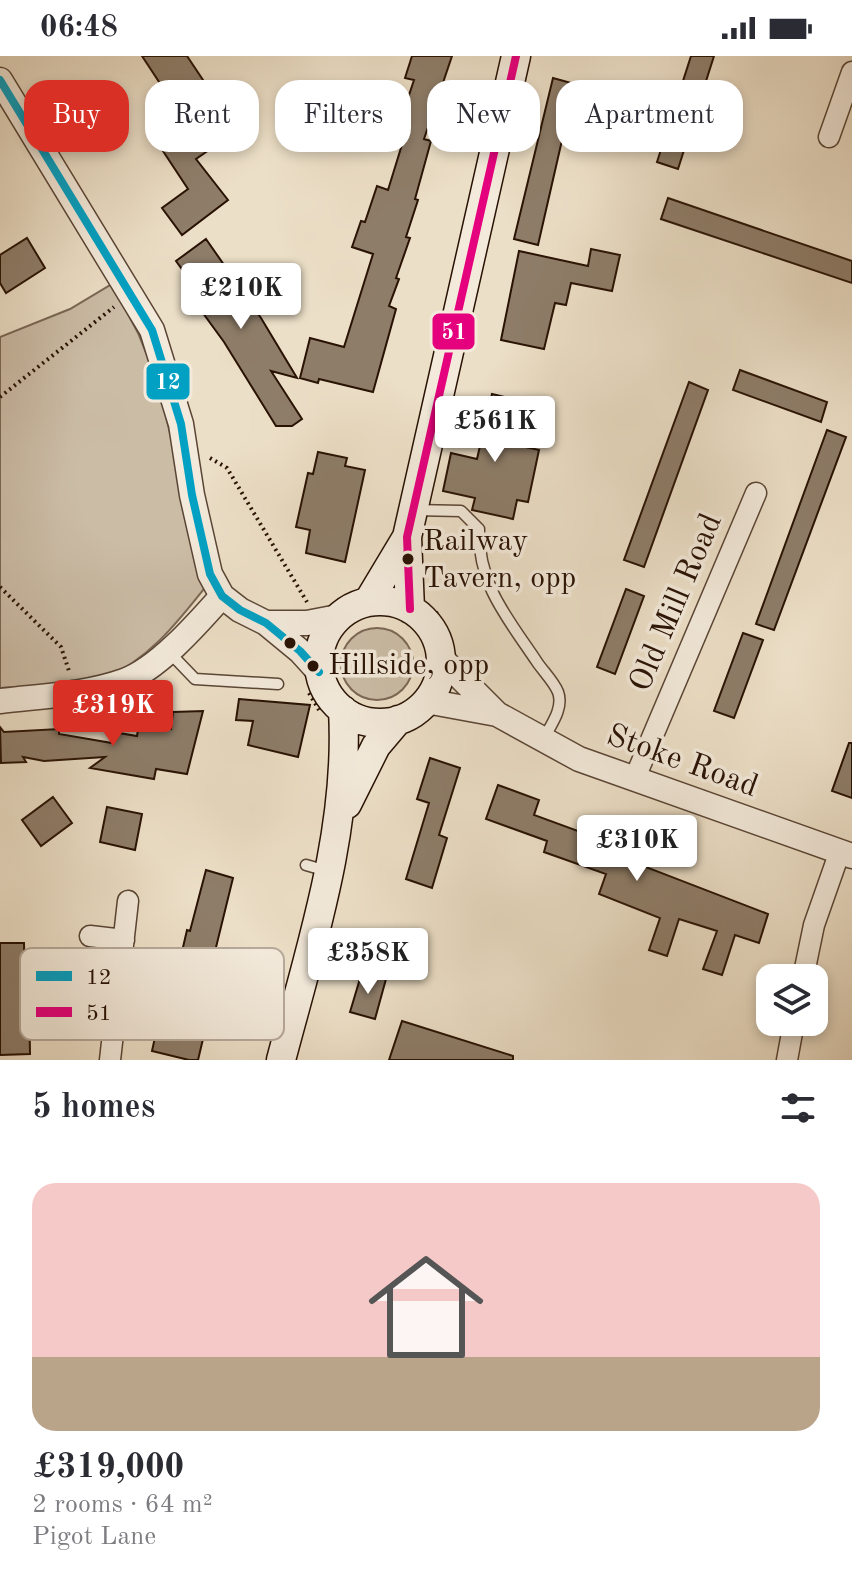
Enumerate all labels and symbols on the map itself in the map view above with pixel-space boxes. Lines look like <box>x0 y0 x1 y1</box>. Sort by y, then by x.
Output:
pin: £210K <box>185 263 297 331</box>
line badge: 51 <box>431 312 476 351</box>
text: 51 <box>441 322 467 344</box>
line badge: 12 <box>145 362 191 401</box>
text: 12 <box>155 372 181 394</box>
pin: £561K <box>439 396 551 464</box>
street label: Old Mill Road <box>625 509 729 697</box>
place label: Railway Tavern, opp <box>423 527 576 594</box>
marker: Railway Tavern, opp <box>400 551 416 567</box>
unlabelled marker <box>282 635 298 651</box>
place label: Hillside, opp <box>328 651 489 681</box>
marker: Hillside, opp <box>305 658 321 674</box>
pin: £319K <box>57 680 169 748</box>
street label: Stoke Road <box>602 720 762 804</box>
pin: £310K <box>581 815 693 883</box>
pin: £358K <box>312 928 424 996</box>
legend <box>20 948 284 1040</box>
text: 12 <box>86 967 112 989</box>
text: 51 <box>86 1003 112 1025</box>

